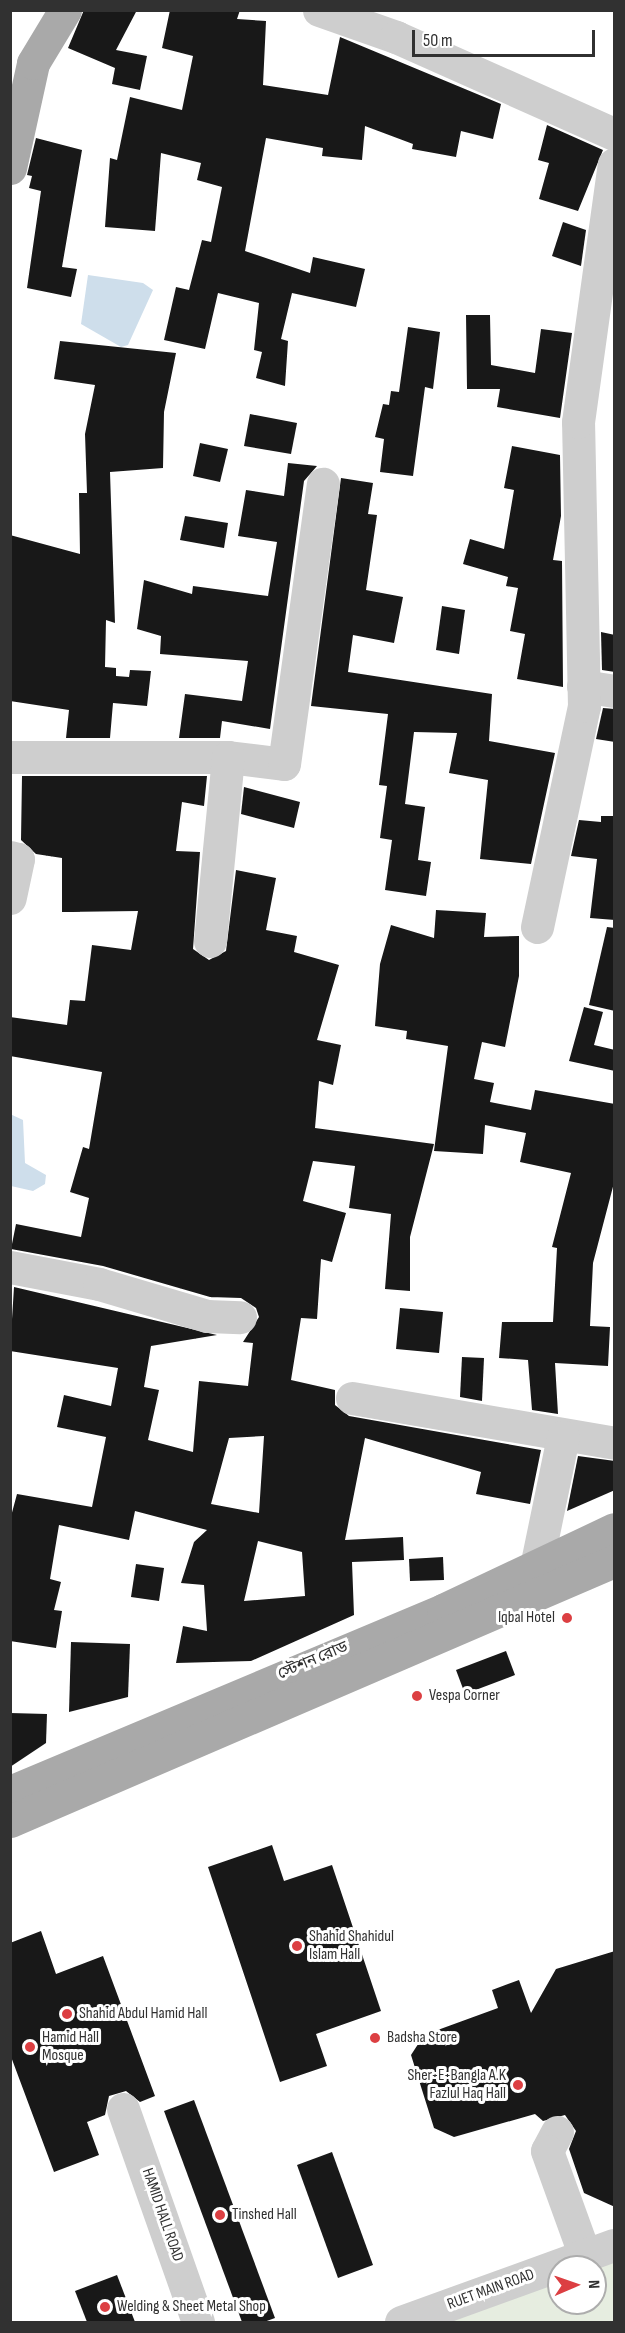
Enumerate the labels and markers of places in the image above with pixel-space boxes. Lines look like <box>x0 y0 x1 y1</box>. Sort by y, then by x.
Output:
place label: Iqbal Hotel <box>498 1608 555 1628</box>
marker: Iqbal Hotel <box>560 1611 574 1625</box>
place label: Vespa Corner <box>429 1686 500 1706</box>
marker: Vespa Corner <box>410 1689 424 1703</box>
place label: Shahid Shahidul Islam Hall <box>309 1927 394 1965</box>
marker: Shahid Shahidul Islam Hall <box>290 1939 304 1953</box>
place label: Shahid Abdul Hamid Hall <box>79 2004 207 2024</box>
marker: Shahid Abdul Hamid Hall <box>60 2007 74 2021</box>
place label: Hamid Hall Mosque <box>42 2028 99 2066</box>
place label: Badsha Store <box>387 2028 457 2048</box>
marker: Badsha Store <box>368 2031 382 2045</box>
marker: Hamid Hall Mosque <box>23 2040 37 2054</box>
place label: Sher-E-Bangla A.K Fazlul Haq Hall <box>407 2066 506 2104</box>
marker: Sher-E-Bangla A.K Fazlul Haq Hall <box>511 2078 525 2092</box>
place label: Tinshed Hall <box>232 2205 297 2225</box>
marker: Tinshed Hall <box>213 2208 227 2222</box>
place label: Welding & Sheet Metal Shop <box>117 2297 266 2317</box>
marker: Welding & Sheet Metal Shop <box>98 2300 112 2314</box>

